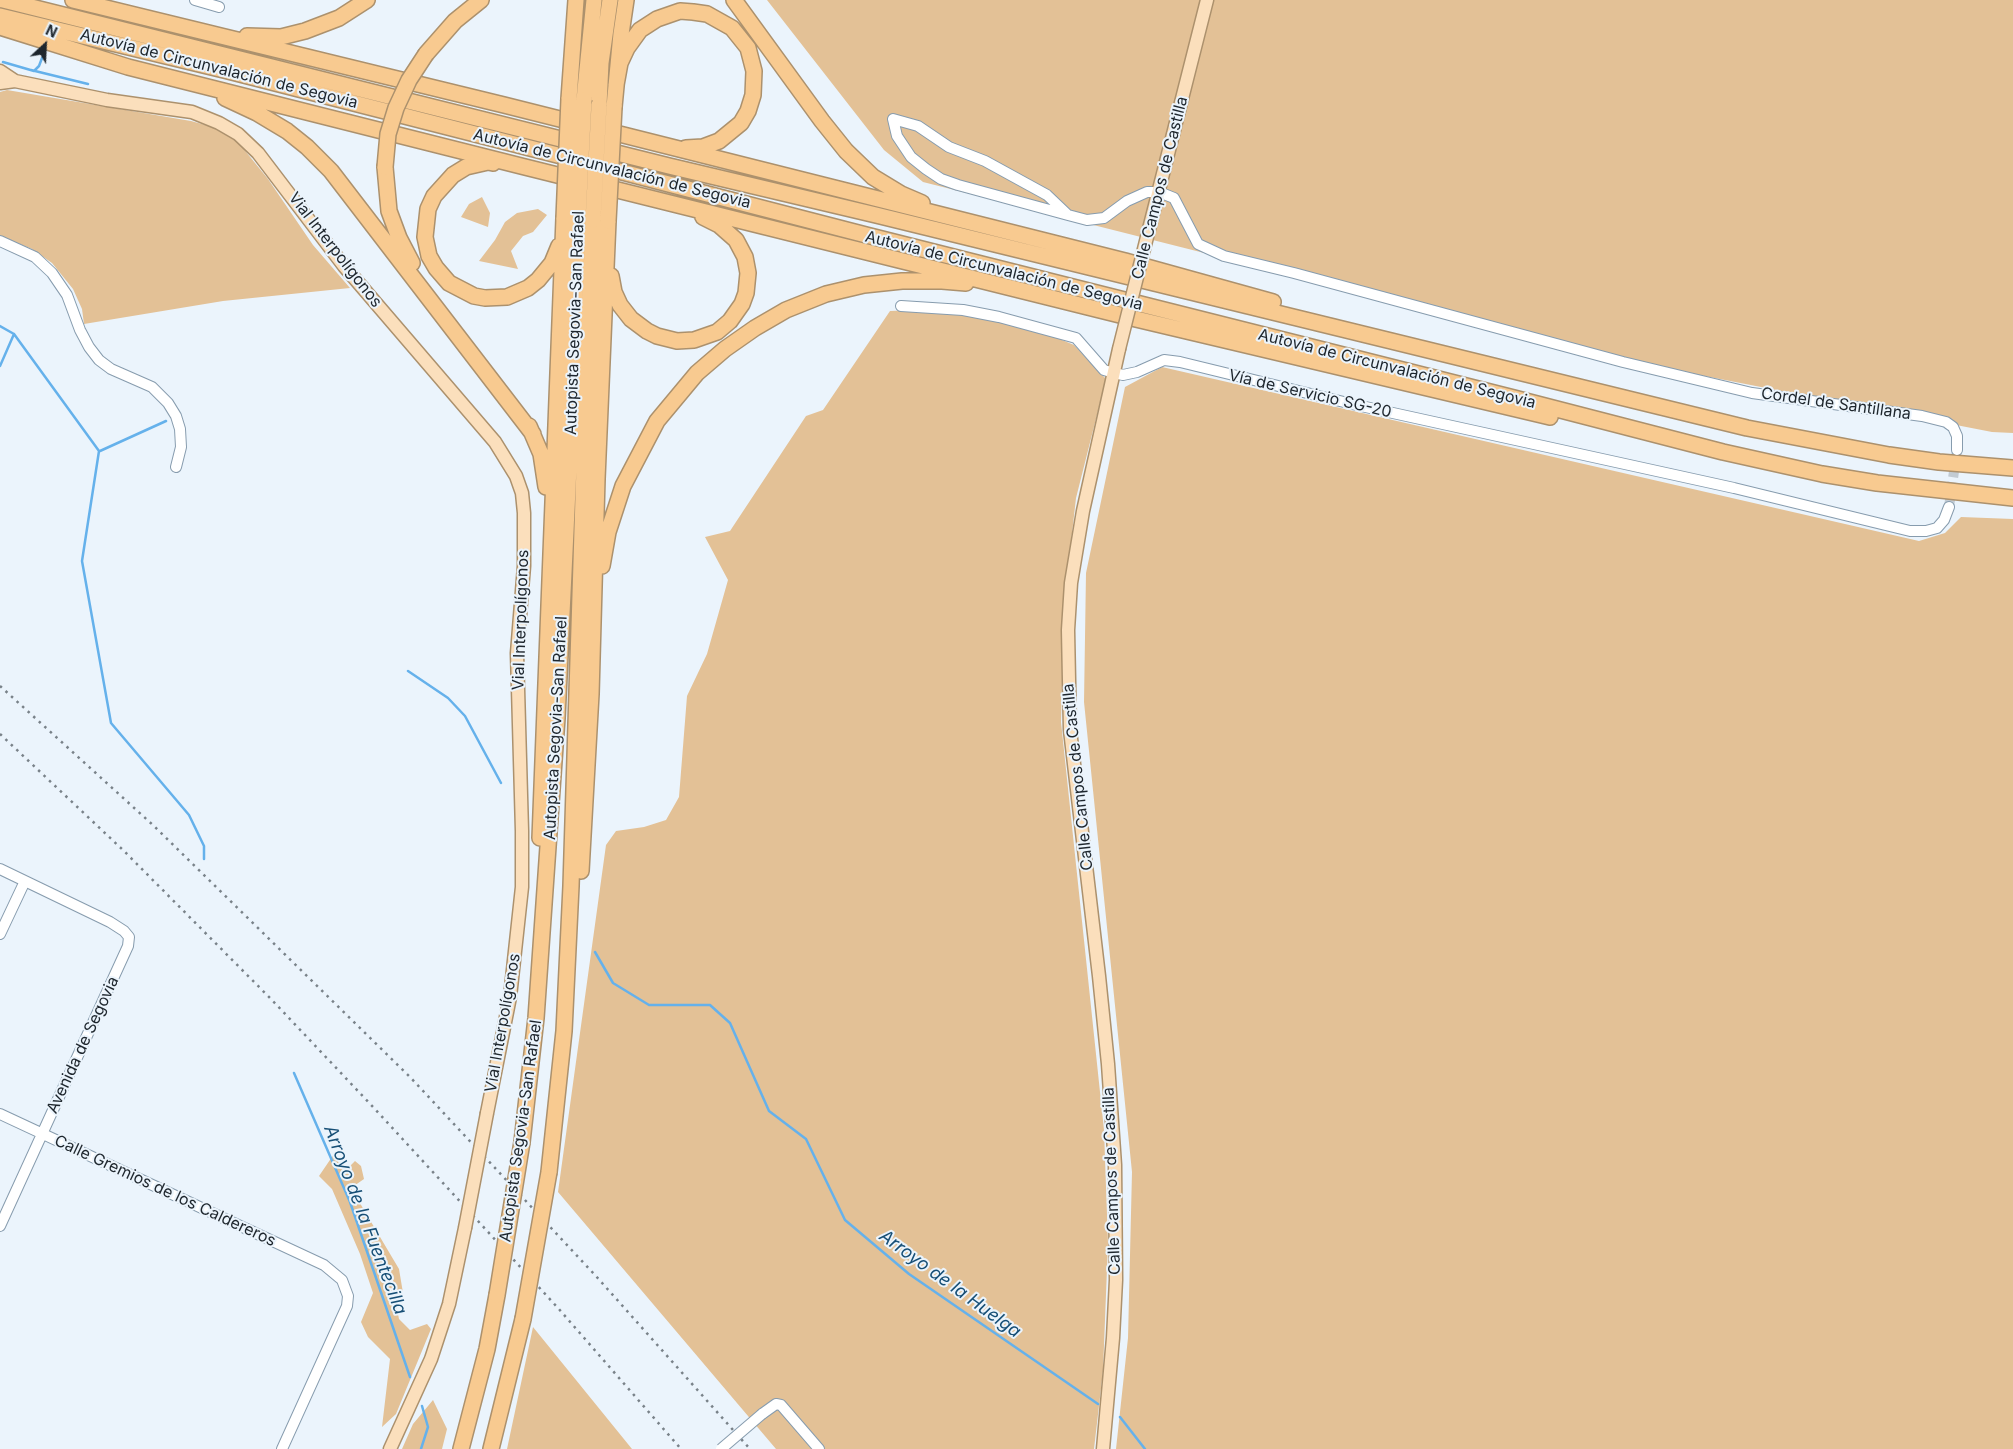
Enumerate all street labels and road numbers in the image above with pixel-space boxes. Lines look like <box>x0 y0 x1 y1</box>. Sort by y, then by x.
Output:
street label: Autovía de Circunvalación de Segovia <box>78 25 360 113</box>
street label: Calle Campos de Castilla <box>1128 95 1192 281</box>
street label: Autovía de Circunvalación de Segovia <box>471 125 753 213</box>
street label: Vial Interpolígonos <box>284 189 386 311</box>
street label: Autopista Segovia-San Rafael <box>561 211 589 435</box>
street label: Autovía de Circunvalación de Segovia <box>863 227 1145 315</box>
street label: Autovía de Circunvalación de Segovia <box>1256 325 1538 413</box>
street label: Vía de Servicio SG-20 <box>1227 366 1393 422</box>
street label: Cordel de Santillana <box>1760 384 1912 424</box>
street label: Vial Interpolígonos <box>509 549 533 691</box>
street label: Autopista Segovia-San Rafael <box>541 616 571 840</box>
street label: Calle Campos de Castilla <box>1059 683 1097 871</box>
street label: Vial Interpolígonos <box>481 952 525 1094</box>
street label: Avenida de Segovia <box>43 974 123 1116</box>
street label: Autopista Segovia-San Rafael <box>496 1019 546 1243</box>
street label: Calle Campos de Castilla <box>1099 1087 1125 1275</box>
street label: Calle Gremios de los Caldereros <box>51 1131 279 1251</box>

